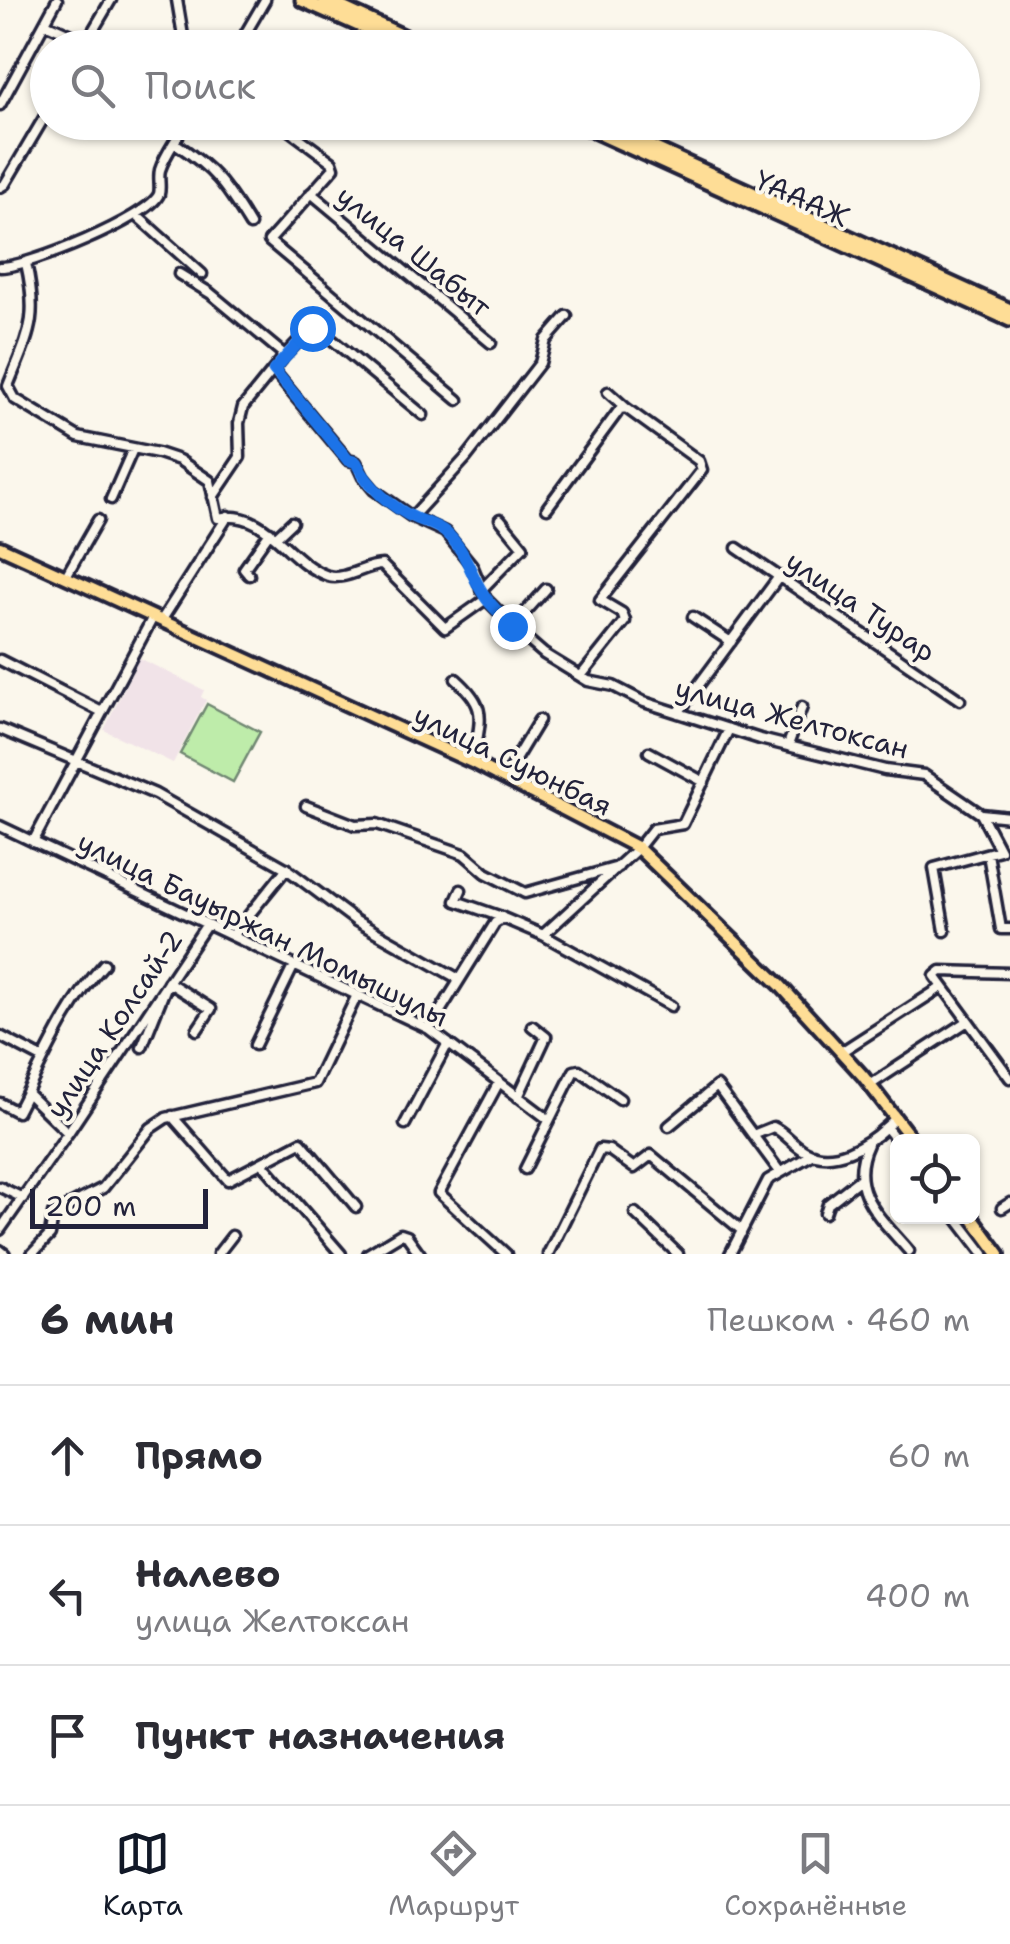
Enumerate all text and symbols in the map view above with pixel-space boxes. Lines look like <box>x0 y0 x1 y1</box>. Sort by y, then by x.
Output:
search box <box>30 30 980 140</box>
icon: search <box>65 58 120 113</box>
text: Поиск <box>145 60 256 111</box>
street label: ҮАААЖ <box>749 160 855 236</box>
street label: улица Шабыт <box>329 177 500 326</box>
route start <box>290 306 336 352</box>
street label: улица Турар <box>778 542 944 670</box>
route end <box>490 604 536 650</box>
street label: улица Желтоксан <box>671 669 913 767</box>
street label: улица Суюнбая <box>408 696 618 824</box>
street label: улица Бауыржан Момышулы <box>71 822 455 1036</box>
street label: улица Колсай-2 <box>37 922 191 1126</box>
map controls <box>890 1134 980 1224</box>
button: locate <box>890 1134 980 1224</box>
scale bar <box>30 1184 208 1228</box>
text: 200 m <box>45 1187 136 1225</box>
text: 6 мин <box>40 1291 175 1347</box>
text: Пешком · 460 m <box>707 1298 970 1341</box>
icon: ahead <box>40 1428 95 1483</box>
text: Прямо <box>135 1430 263 1481</box>
text: 60 m <box>888 1434 970 1477</box>
text: Налево <box>135 1548 281 1599</box>
icon: left <box>40 1568 95 1623</box>
text: 400 m <box>865 1574 970 1617</box>
text: улица Желтоксан <box>135 1599 410 1642</box>
icon: arrive <box>40 1708 95 1763</box>
text: Пункт назначения <box>135 1710 505 1761</box>
tab: Карта <box>103 1826 183 1924</box>
tab: Маршрут <box>388 1826 519 1924</box>
tab: Сохранённые <box>724 1826 907 1924</box>

